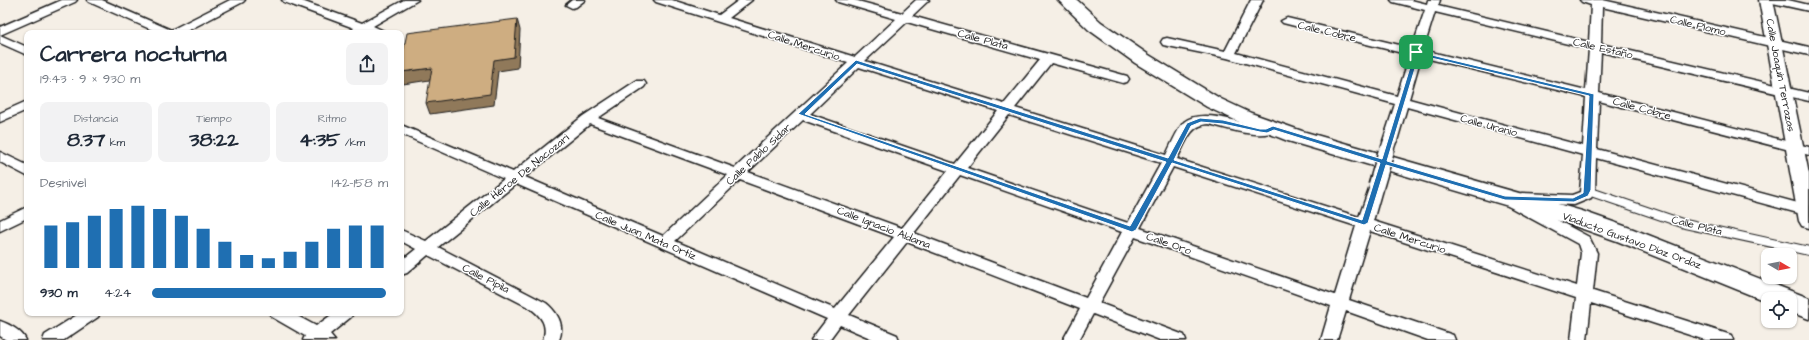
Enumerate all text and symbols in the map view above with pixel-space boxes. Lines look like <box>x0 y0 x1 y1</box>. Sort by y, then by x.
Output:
street label: Calle Plomo <box>1668 12 1728 39</box>
street label: Calle Joaquín Terrazas <box>1762 17 1799 133</box>
street label: Calle Cobre <box>1296 18 1358 45</box>
street label: Calle Plata <box>956 26 1010 54</box>
street label: Calle Mercurio <box>766 27 842 64</box>
street label: Calle Estaño <box>1571 34 1635 63</box>
pin <box>1399 35 1433 69</box>
text: Carrera nocturna <box>40 39 227 70</box>
icon: arrive <box>1405 41 1427 63</box>
button: share <box>346 43 388 85</box>
text: 19:43 · 9 × 930 m <box>40 70 140 88</box>
street label: Calle Cobre <box>1611 94 1673 123</box>
text: Distancia <box>74 111 118 126</box>
text: Tiempo <box>196 111 232 126</box>
text: Ritmo <box>318 111 346 126</box>
street label: Calle Uranio <box>1459 111 1520 140</box>
street label: Calle Pablo Sidar <box>722 120 794 189</box>
text: 8.37 <box>67 126 105 154</box>
text: 38:22 <box>189 126 239 154</box>
text: 4:35 <box>299 126 340 154</box>
street label: Calle Héroe De Nacozari <box>466 130 573 220</box>
text: km <box>105 135 125 150</box>
text: /km <box>340 135 365 150</box>
text: Desnivel <box>40 174 86 192</box>
text: 142–158 m <box>331 174 388 192</box>
street label: Calle Ignacio Aldama <box>835 203 933 253</box>
street label: Calle Juan Mata Ortíz <box>593 207 699 264</box>
street label: Viaducto Gustavo Díaz Ordaz <box>1560 208 1704 273</box>
street label: Calle Plata <box>1670 212 1724 239</box>
street label: Calle Mercurio <box>1372 220 1448 257</box>
street label: Calle Oro <box>1144 229 1194 258</box>
north arrow <box>1761 248 1797 284</box>
map controls <box>1761 248 1797 328</box>
street label: Calle Pípila <box>460 260 512 297</box>
text: 930 m <box>40 284 78 302</box>
text: 4:24 <box>104 284 131 302</box>
button: locate <box>1761 292 1797 328</box>

